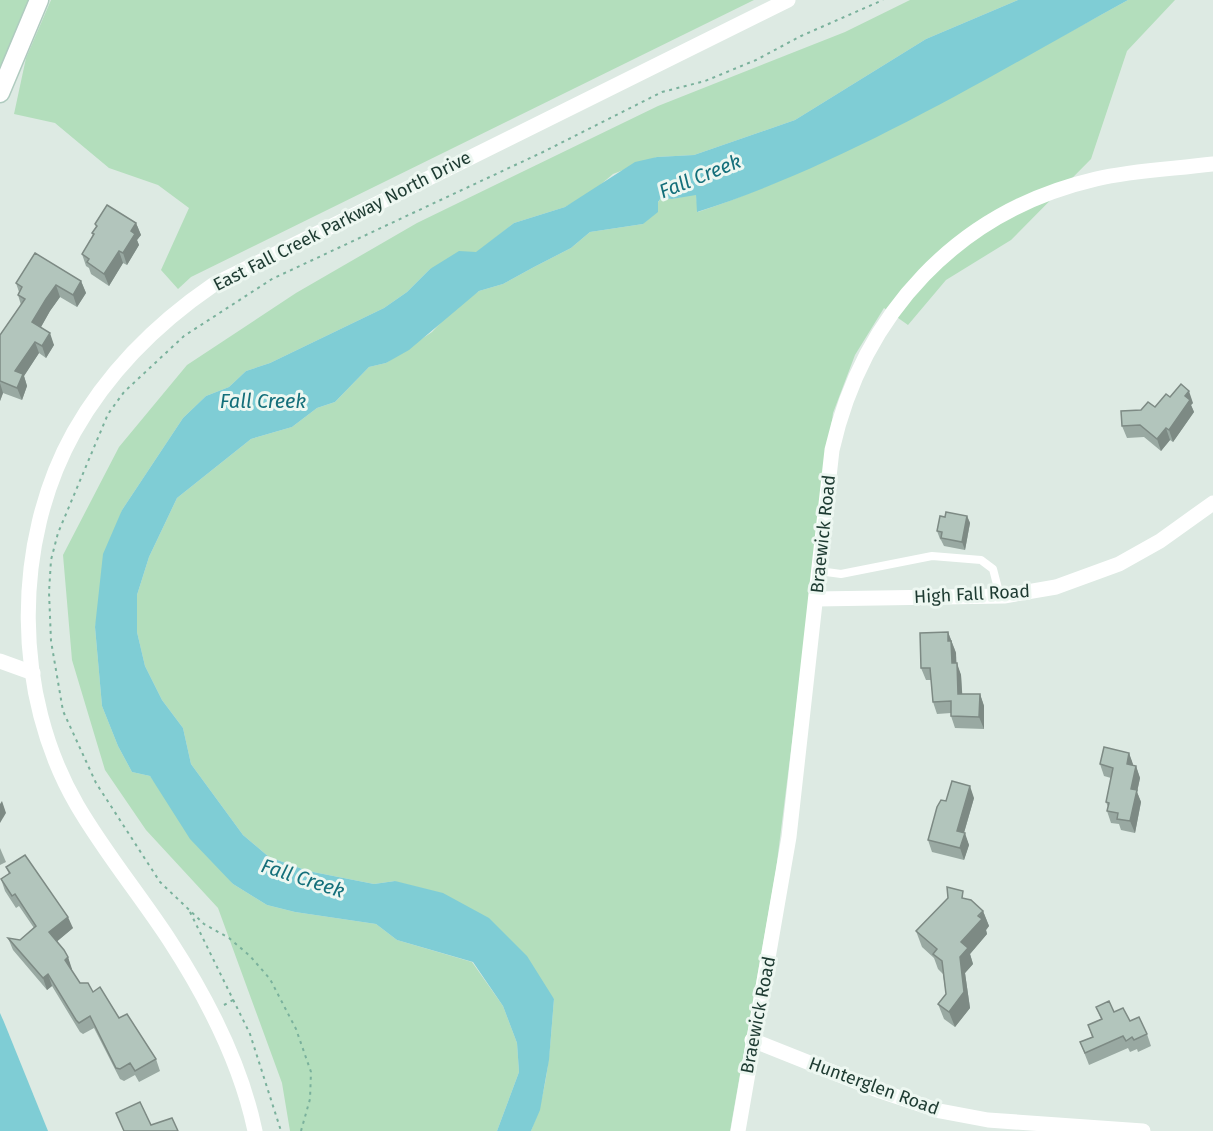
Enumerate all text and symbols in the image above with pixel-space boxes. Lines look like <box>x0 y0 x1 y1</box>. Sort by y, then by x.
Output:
street label: East Fall Creek Parkway North Drive <box>209 146 475 296</box>
water label: Fall Creek <box>655 149 745 203</box>
water label: Fall Creek <box>220 389 306 413</box>
street label: Braewick Road <box>806 474 840 594</box>
street label: High Fall Road <box>913 580 1031 608</box>
water label: Fall Creek <box>258 853 348 903</box>
street label: Braewick Road <box>736 955 780 1075</box>
street label: Hunterglen Road <box>806 1052 942 1120</box>

